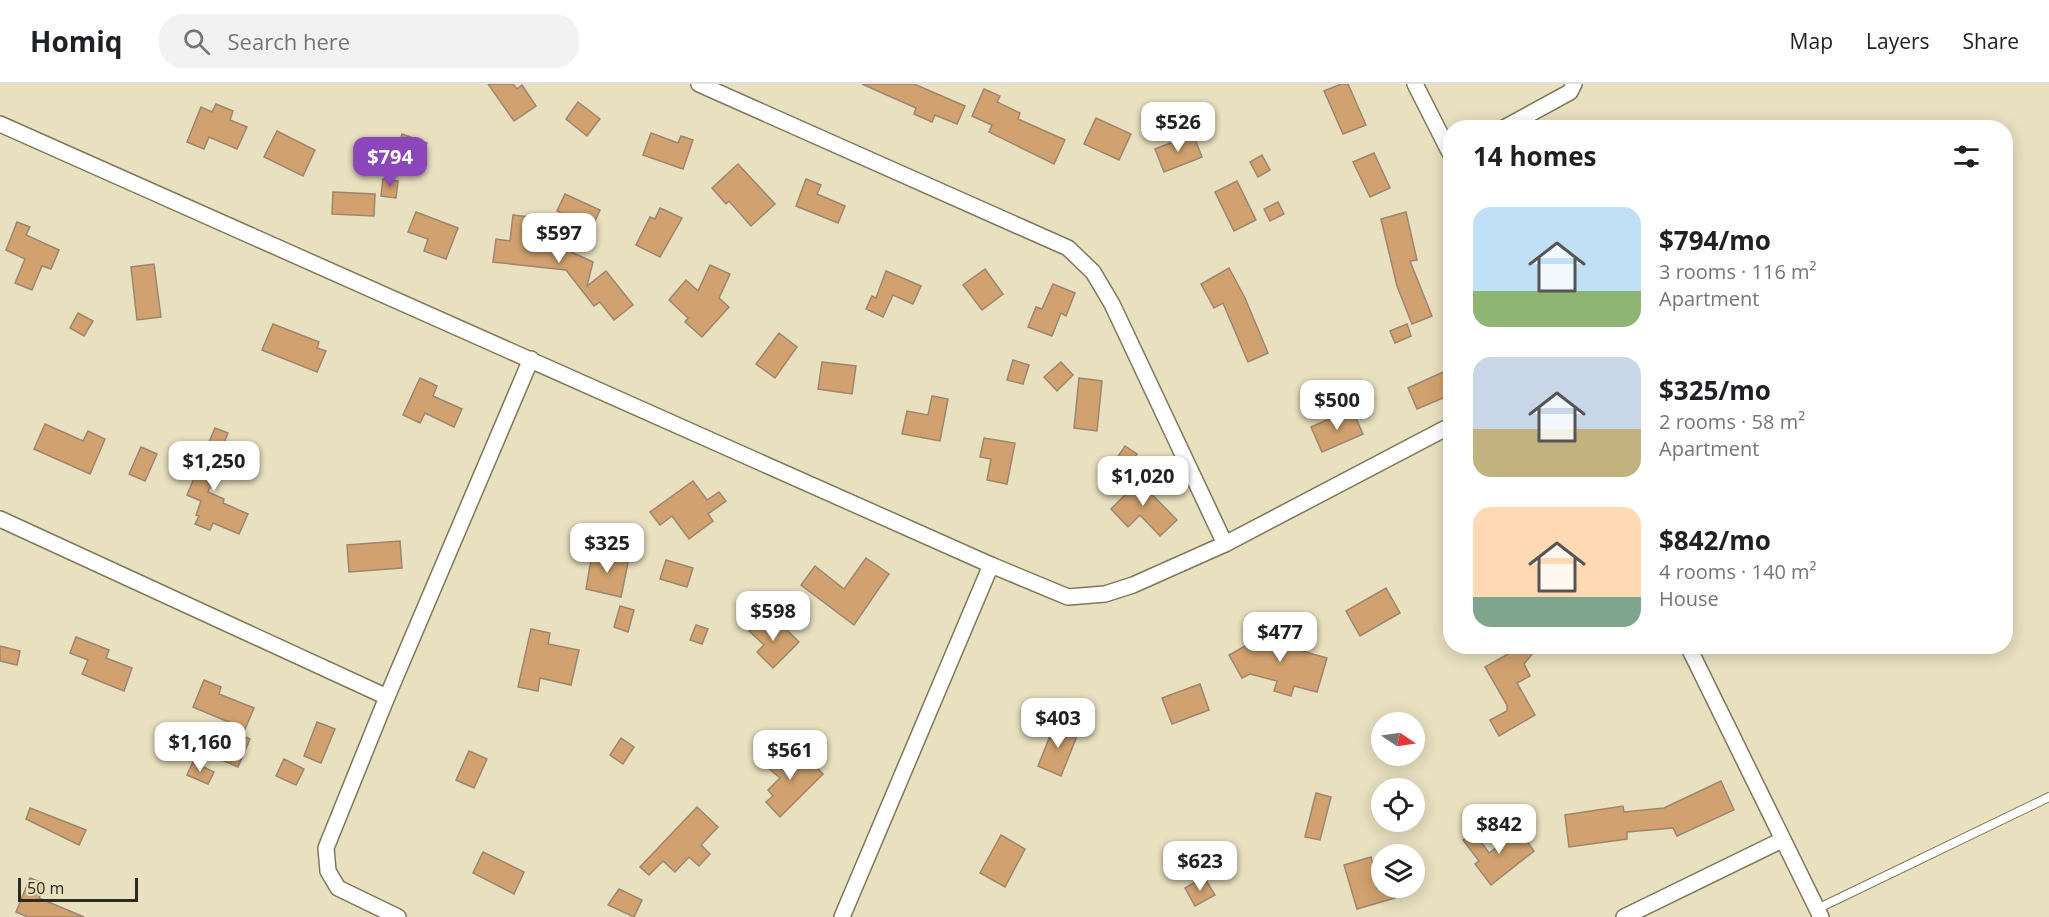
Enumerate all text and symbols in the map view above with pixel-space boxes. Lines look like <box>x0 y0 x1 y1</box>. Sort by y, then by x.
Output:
search box <box>159 14 579 68</box>
text: Homiq <box>30 22 123 60</box>
icon: search <box>180 25 213 58</box>
text: Search here <box>228 26 350 56</box>
text: Map <box>1790 27 1833 55</box>
text: Layers <box>1866 27 1930 55</box>
text: Share <box>1963 27 2019 55</box>
pin: $526 <box>1142 102 1214 153</box>
text: $526 <box>1155 108 1201 135</box>
pin: $794 <box>354 137 426 188</box>
text: 14 homes <box>1473 138 1597 174</box>
icon: filters <box>1950 140 1983 173</box>
text: $794 <box>367 143 413 170</box>
pin: $597 <box>523 213 595 264</box>
text: $597 <box>536 219 582 246</box>
text: $794/mo <box>1659 222 1771 258</box>
icon: home <box>1521 231 1593 303</box>
text: 3 rooms · 116 m² <box>1659 258 1817 285</box>
text: Apartment <box>1659 285 1759 312</box>
text: $325/mo <box>1659 372 1771 408</box>
pin: $500 <box>1301 380 1373 431</box>
icon: home <box>1521 381 1593 453</box>
text: $500 <box>1314 386 1360 413</box>
text: 2 rooms · 58 m² <box>1659 408 1805 435</box>
text: Apartment <box>1659 435 1759 462</box>
pin: $1,250 <box>165 441 263 492</box>
text: $1,250 <box>183 447 245 474</box>
pin: $1,020 <box>1094 456 1192 507</box>
text: $1,020 <box>1112 462 1174 489</box>
text: $842/mo <box>1659 522 1771 558</box>
pin: $325 <box>571 523 643 574</box>
text: $325 <box>584 529 630 556</box>
icon: home <box>1521 531 1593 603</box>
text: 4 rooms · 140 m² <box>1659 558 1817 585</box>
text: House <box>1659 585 1719 612</box>
pin: $598 <box>737 591 809 642</box>
text: $598 <box>750 597 796 624</box>
pin: $477 <box>1244 612 1316 663</box>
text: $477 <box>1257 618 1303 645</box>
pin: $403 <box>1022 698 1094 749</box>
text: $403 <box>1035 704 1081 731</box>
north arrow <box>1371 712 1425 766</box>
map controls <box>1371 712 1425 898</box>
pin: $1,160 <box>151 722 249 773</box>
text: $1,160 <box>169 728 231 755</box>
pin: $561 <box>754 730 826 781</box>
text: $561 <box>767 736 813 763</box>
button: locate <box>1371 778 1425 832</box>
pin: $842 <box>1463 804 1535 855</box>
text: $842 <box>1476 810 1522 837</box>
pin: $623 <box>1164 841 1236 892</box>
button: layers <box>1371 844 1425 898</box>
text: $623 <box>1177 847 1223 874</box>
scale bar <box>18 875 138 902</box>
text: 50 m <box>27 877 64 899</box>

